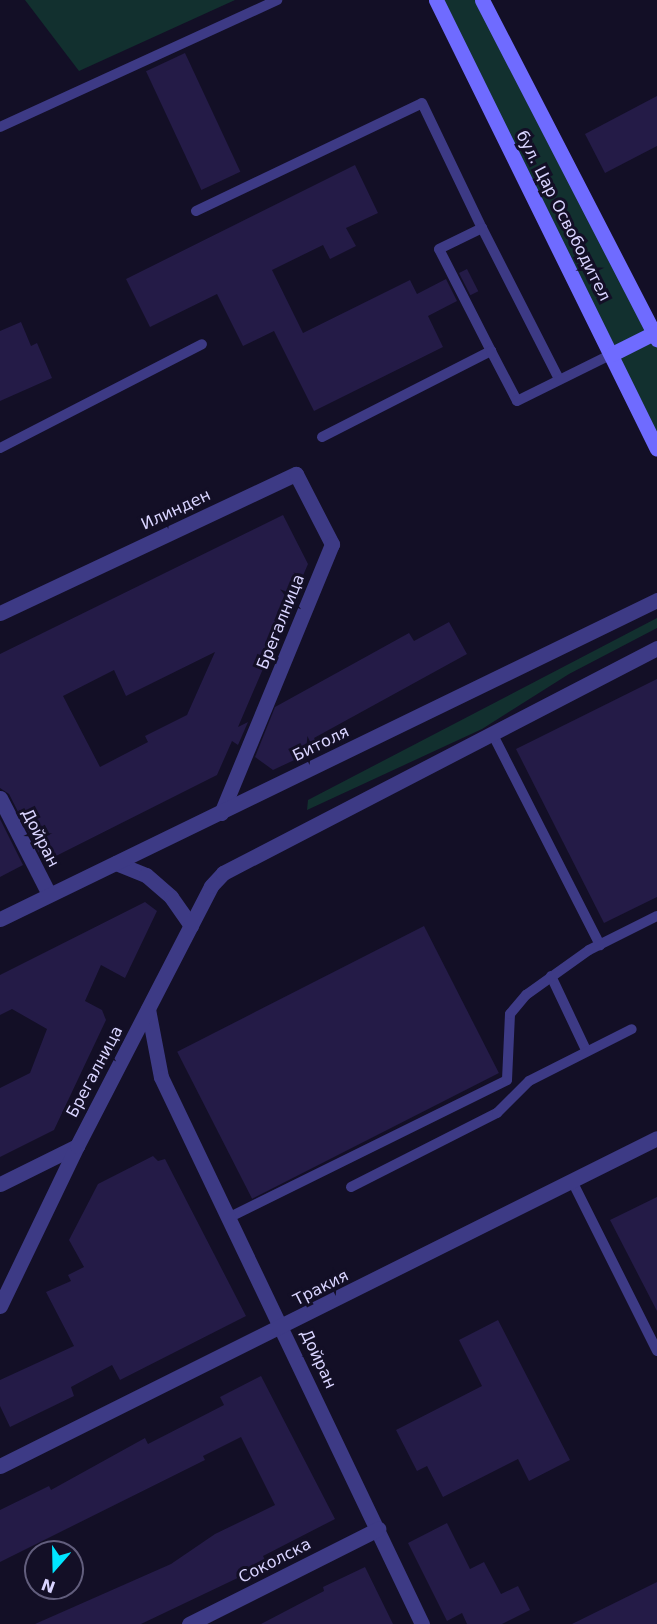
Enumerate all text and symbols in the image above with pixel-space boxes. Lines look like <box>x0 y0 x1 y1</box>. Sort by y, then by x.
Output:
street label: бул. Цар Освободител <box>512 128 614 304</box>
street label: Илинден <box>138 486 214 534</box>
street label: Брегалница <box>253 572 309 672</box>
street label: Битоля <box>290 722 352 766</box>
street label: Дойран <box>17 806 63 870</box>
street label: Брегалница <box>63 1023 127 1121</box>
street label: Тракия <box>290 1266 352 1310</box>
street label: Дойран <box>296 1326 340 1392</box>
street label: Соколска <box>235 1535 315 1587</box>
north arrow <box>24 1540 84 1600</box>
text: N <box>39 1574 58 1597</box>

